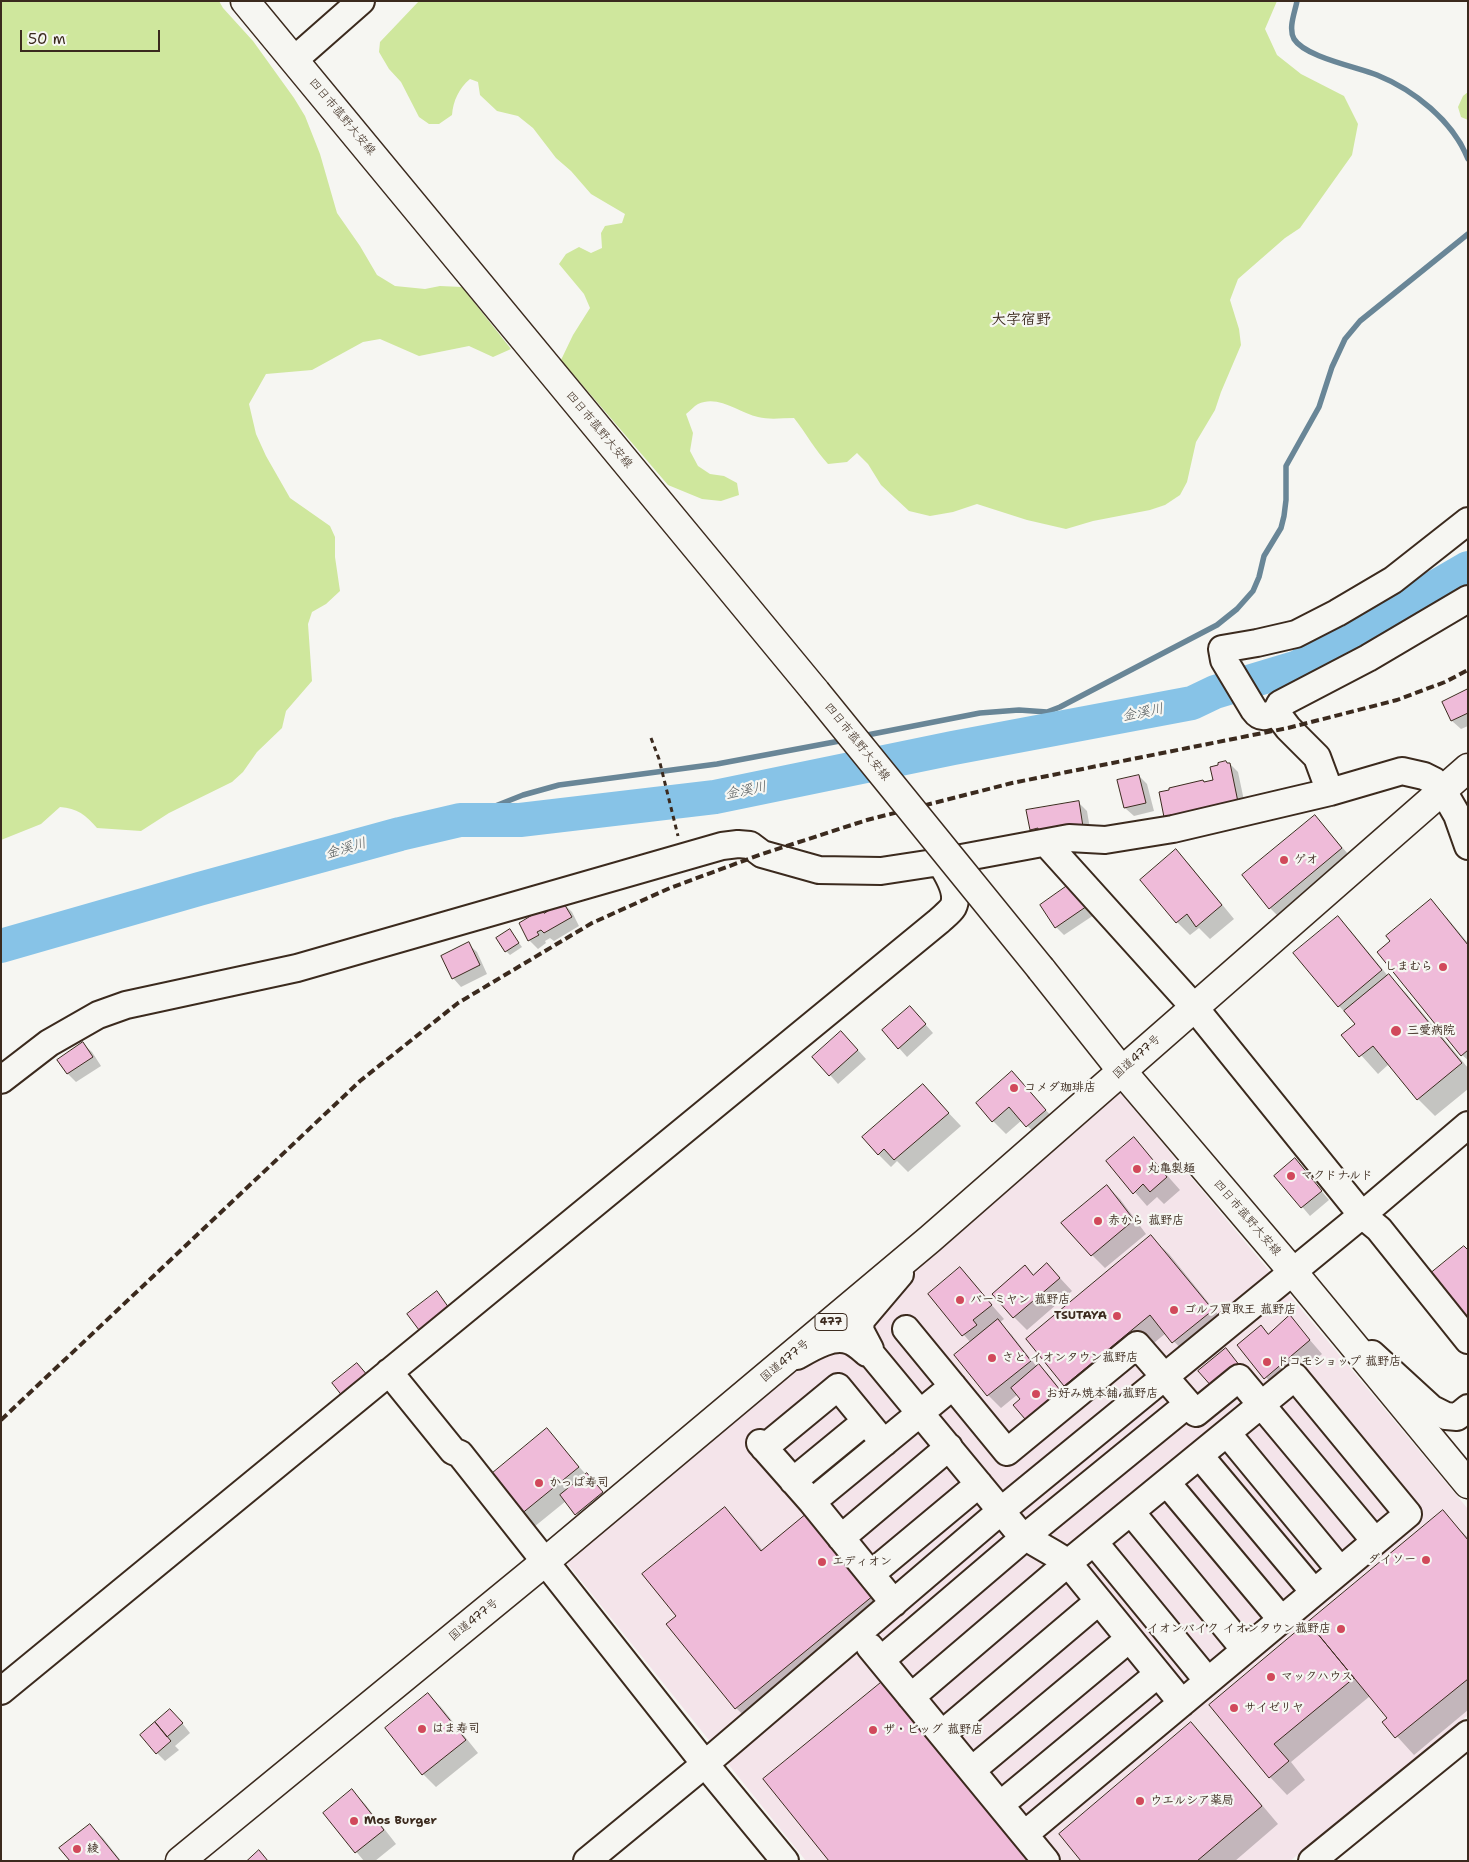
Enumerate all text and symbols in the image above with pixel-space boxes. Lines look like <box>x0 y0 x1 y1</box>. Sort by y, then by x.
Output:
scale bar <box>22 20 162 52</box>
text: 50 m <box>28 29 66 49</box>
street label: 四日市菰野大安線 <box>306 76 378 158</box>
district label: 大字宿野 <box>991 311 1051 329</box>
street label: 四日市菰野大安線 <box>563 389 635 471</box>
street label: 四日市菰野大安線 <box>821 700 893 784</box>
water label: 金溪川 <box>1121 701 1165 725</box>
water label: 金溪川 <box>724 779 768 803</box>
water label: 金溪川 <box>323 835 369 863</box>
place label: ゲオ <box>1294 853 1318 867</box>
marker: ゲオ <box>1278 854 1290 866</box>
place label: しまむら <box>1385 960 1433 974</box>
marker: しまむら <box>1437 961 1449 973</box>
marker: 三愛病院 <box>1389 1024 1403 1038</box>
place label: 三愛病院 <box>1407 1024 1455 1038</box>
street label: 国道477号 <box>1110 1032 1164 1082</box>
place label: コメダ珈琲店 <box>1024 1081 1096 1095</box>
marker: コメダ珈琲店 <box>1008 1082 1020 1094</box>
place label: 丸亀製麺 <box>1147 1162 1195 1176</box>
marker: 丸亀製麺 <box>1131 1163 1143 1175</box>
place label: マクドナルド <box>1301 1169 1373 1183</box>
marker: マクドナルド <box>1285 1170 1297 1182</box>
street label: 四日市菰野大安線 <box>1210 1177 1284 1259</box>
place label: 赤から 菰野店 <box>1108 1214 1184 1228</box>
marker: 赤から 菰野店 <box>1092 1215 1104 1227</box>
place label: バーミヤン 菰野店 <box>970 1293 1070 1307</box>
marker: バーミヤン 菰野店 <box>954 1294 966 1306</box>
place label: ゴルフ買取王 菰野店 <box>1184 1303 1296 1317</box>
marker: ゴルフ買取王 菰野店 <box>1168 1304 1180 1316</box>
place label: TSUTAYA <box>1054 1309 1107 1323</box>
marker: TSUTAYA <box>1111 1310 1123 1322</box>
road number: 477 <box>815 1314 847 1330</box>
street label: 国道477号 <box>758 1336 812 1386</box>
place label: さと イオンタウン菰野店 <box>1002 1351 1138 1365</box>
marker: さと イオンタウン菰野店 <box>986 1352 998 1364</box>
place label: ドコモショップ 菰野店 <box>1277 1355 1401 1369</box>
marker: ドコモショップ 菰野店 <box>1261 1356 1273 1368</box>
place label: お好み焼本舗 菰野店 <box>1046 1387 1158 1401</box>
marker: お好み焼本舗 菰野店 <box>1030 1388 1042 1400</box>
place label: かっぱ寿司 <box>549 1476 609 1490</box>
marker: かっぱ寿司 <box>533 1477 545 1489</box>
place label: ダイソー <box>1368 1553 1416 1567</box>
marker: ダイソー <box>1420 1554 1432 1566</box>
place label: エディオン <box>832 1555 892 1569</box>
marker: エディオン <box>816 1556 828 1568</box>
street label: 国道477号 <box>446 1596 502 1644</box>
place label: イオンバイク イオンタウン菰野店 <box>1147 1622 1331 1636</box>
marker: イオンバイク イオンタウン菰野店 <box>1335 1623 1347 1635</box>
place label: マックハウス <box>1281 1670 1353 1684</box>
marker: マックハウス <box>1265 1671 1277 1683</box>
place label: サイゼリヤ <box>1244 1701 1304 1715</box>
marker: サイゼリヤ <box>1228 1702 1240 1714</box>
place label: はま寿司 <box>432 1722 480 1736</box>
marker: はま寿司 <box>416 1723 428 1735</box>
place label: ザ・ビッグ 菰野店 <box>883 1723 983 1737</box>
marker: ザ・ビッグ 菰野店 <box>867 1724 879 1736</box>
place label: ウエルシア薬局 <box>1150 1794 1234 1808</box>
marker: ウエルシア薬局 <box>1134 1795 1146 1807</box>
place label: Mos Burger <box>364 1814 437 1828</box>
marker: Mos Burger <box>348 1815 360 1827</box>
place label: 綾 <box>87 1842 99 1856</box>
marker: 綾 <box>71 1843 83 1855</box>

